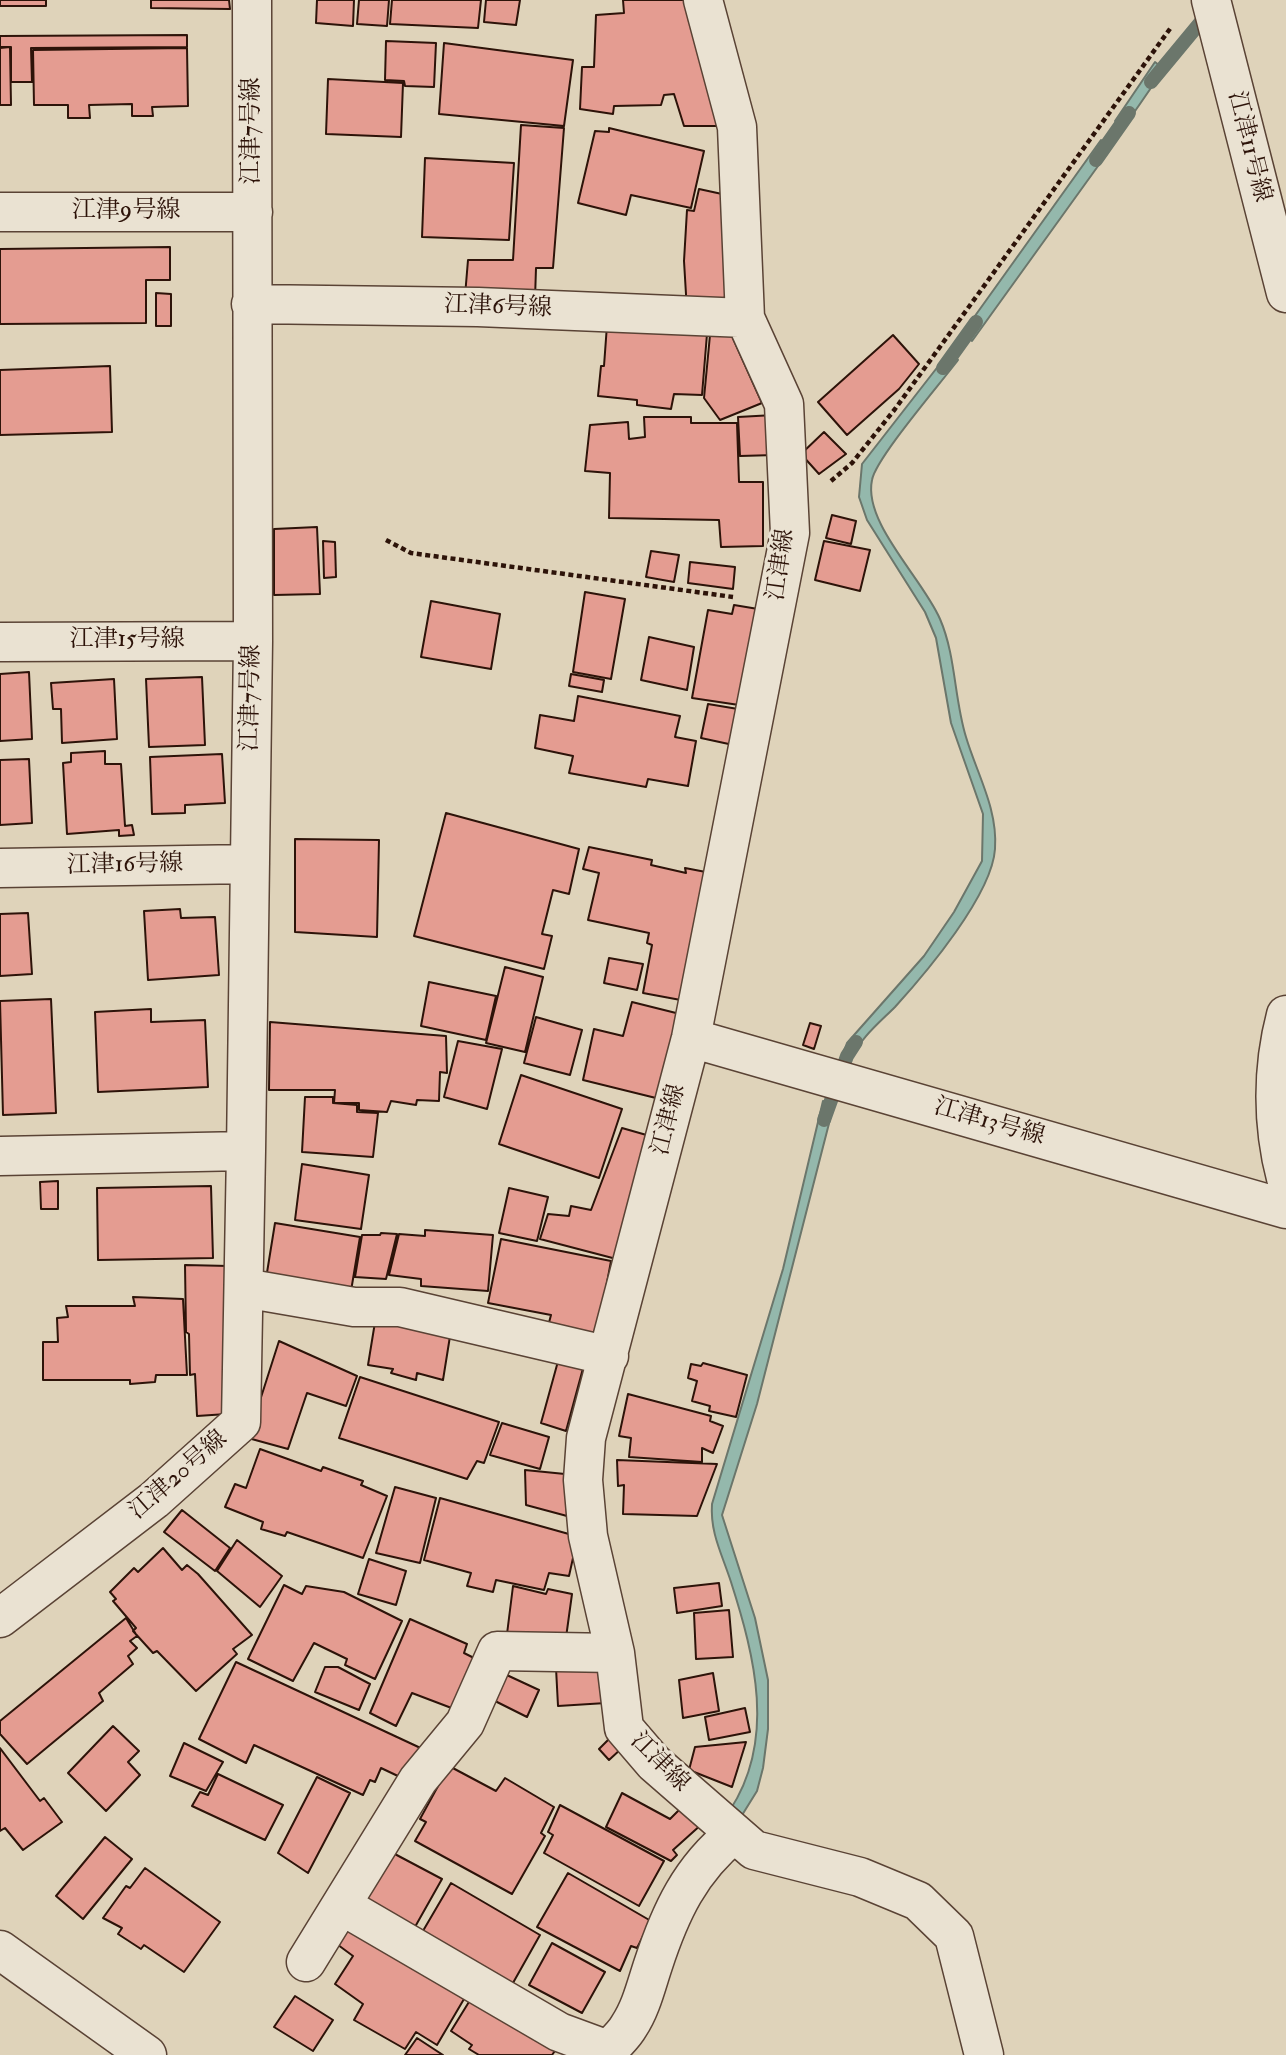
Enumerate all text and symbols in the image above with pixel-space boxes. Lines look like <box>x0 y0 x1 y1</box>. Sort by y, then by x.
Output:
street label: 江津7号線 <box>239 77 267 185</box>
street label: 江津11号線 <box>1220 89 1276 205</box>
street label: 江津9号線 <box>72 198 180 226</box>
street label: 江津6号線 <box>443 292 553 324</box>
street label: 江津線 <box>763 527 801 603</box>
street label: 江津15号線 <box>69 627 185 655</box>
street label: 江津7号線 <box>237 644 267 752</box>
street label: 江津16号線 <box>66 851 184 881</box>
street label: 江津線 <box>647 1082 693 1158</box>
street label: 江津13号線 <box>930 1093 1048 1153</box>
street label: 江津20号線 <box>124 1426 234 1526</box>
street label: 江津線 <box>623 1727 695 1799</box>

